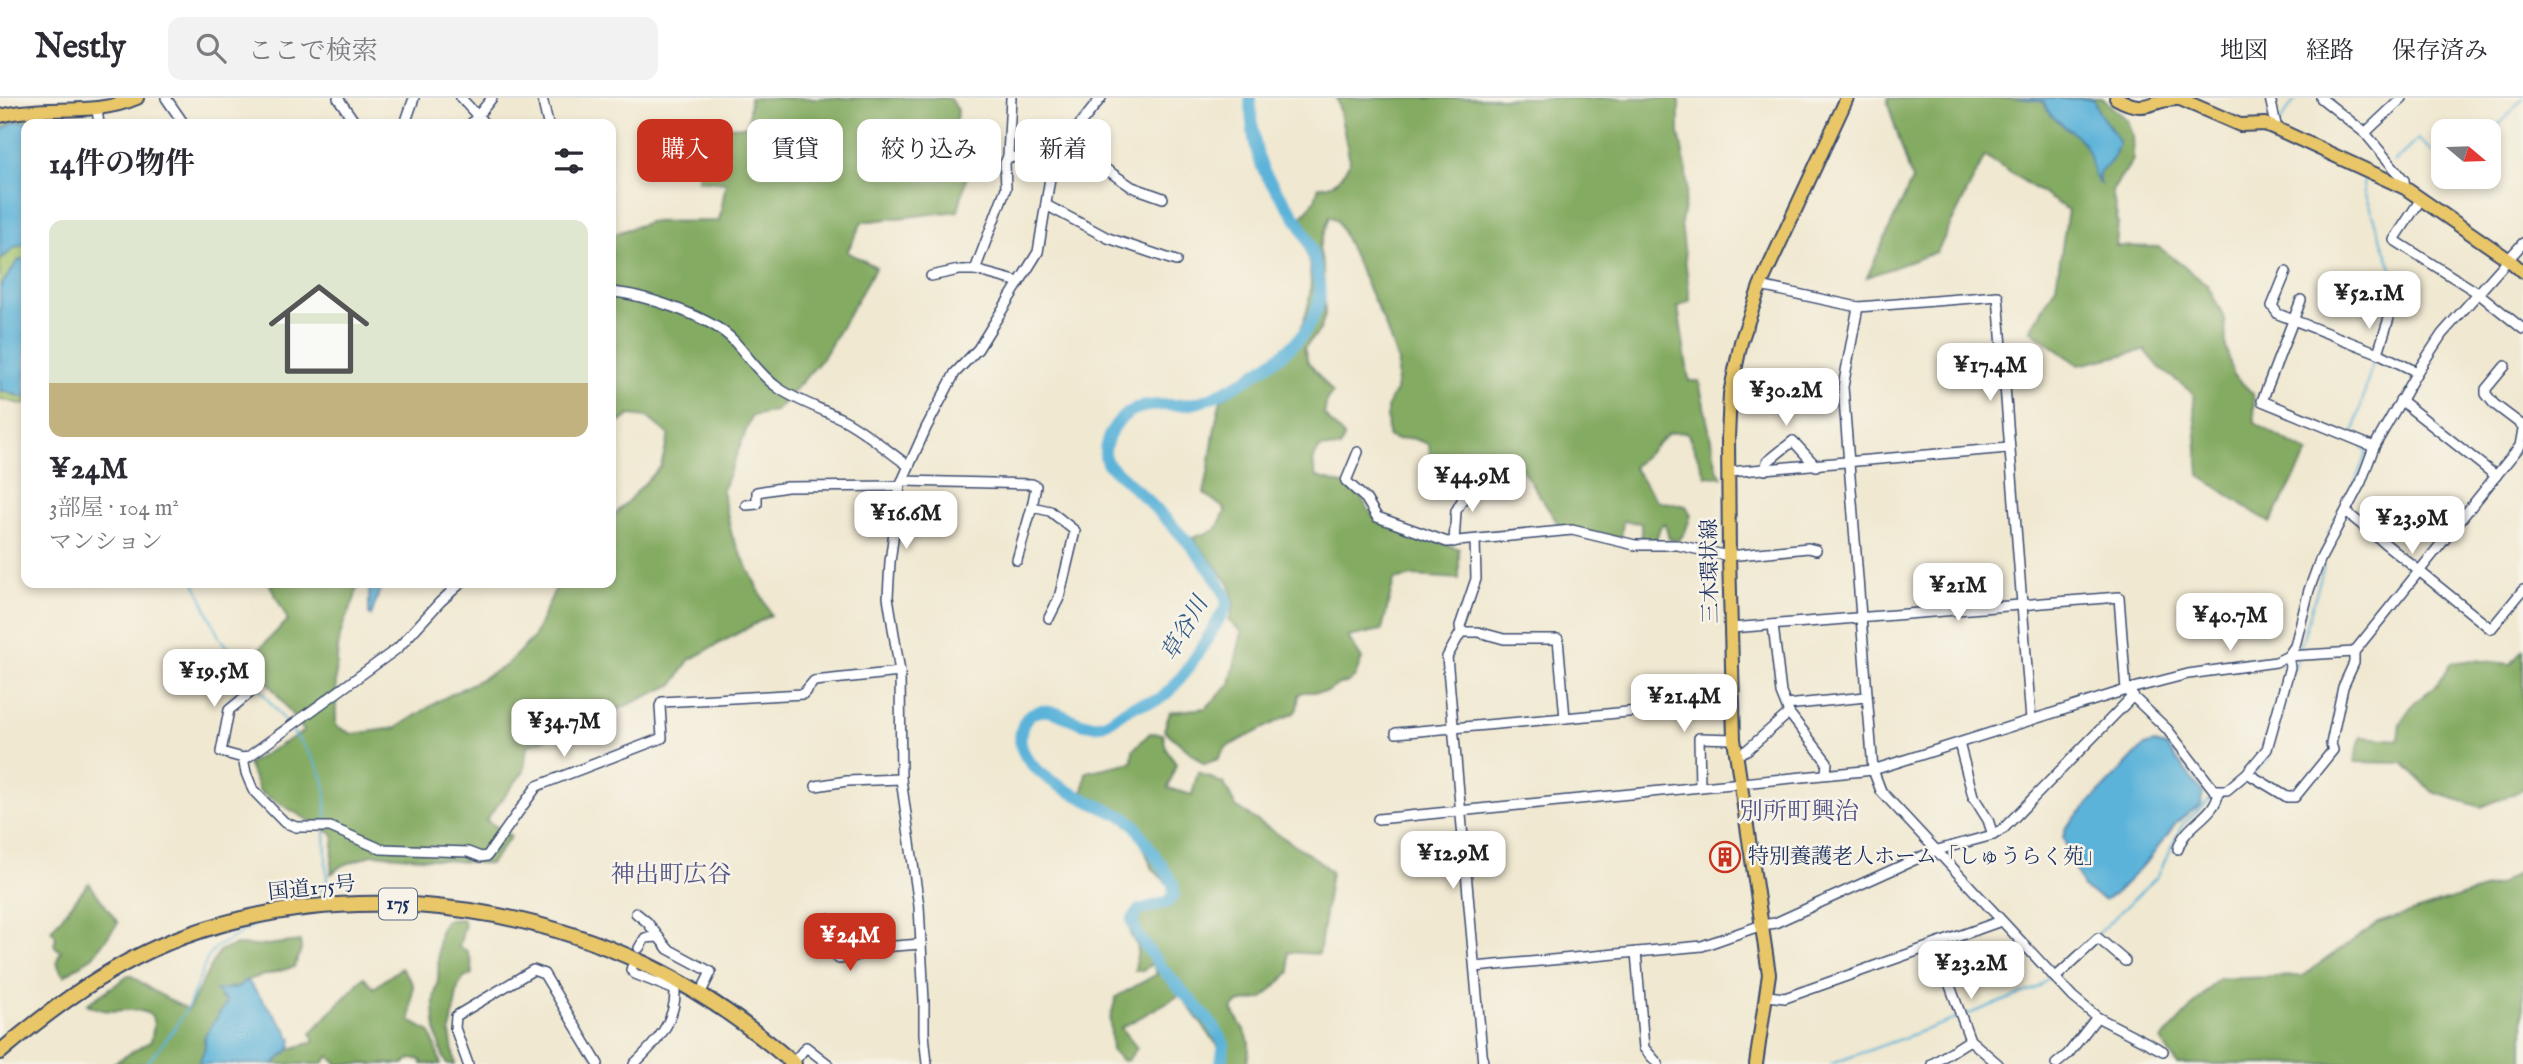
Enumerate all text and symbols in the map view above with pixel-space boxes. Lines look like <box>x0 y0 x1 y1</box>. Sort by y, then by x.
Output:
search box <box>168 17 658 80</box>
text: Nestly <box>35 27 126 69</box>
icon: search <box>192 29 230 67</box>
text: ここで検索 <box>248 35 378 68</box>
text: 地図 <box>2220 36 2268 67</box>
text: 経路 <box>2306 36 2354 67</box>
text: 保存済み <box>2392 36 2488 67</box>
chip: 購入 <box>637 119 733 182</box>
chip: 賃貸 <box>747 119 843 182</box>
chip: 絞り込み <box>857 119 1001 182</box>
chip: 新着 <box>1015 119 1111 182</box>
north arrow <box>2431 119 2501 189</box>
map controls <box>2431 119 2501 189</box>
icon: filters <box>550 142 588 180</box>
text: 14件の物件 <box>49 146 195 184</box>
icon: home <box>256 266 382 392</box>
pin: ¥52.1M <box>2312 272 2426 331</box>
text: ¥52.1M <box>2334 279 2404 308</box>
pin: ¥17.4M <box>1933 344 2047 403</box>
text: ¥17.4M <box>1953 351 2027 380</box>
pin: ¥30.2M <box>1729 368 1843 428</box>
text: ¥30.2M <box>1749 376 1823 405</box>
text: ¥24M <box>49 451 128 489</box>
pin: ¥44.9M <box>1415 454 1529 514</box>
text: ¥44.9M <box>1434 462 1510 491</box>
pin: ¥16.6M <box>849 491 963 551</box>
text: 3部屋 · 104 m² <box>49 494 179 523</box>
pin: ¥23.9M <box>2355 496 2469 556</box>
text: ¥16.6M <box>870 499 942 528</box>
text: ¥23.9M <box>2376 504 2448 533</box>
street label: 三木環状線 <box>1697 518 1725 624</box>
text: マンション <box>49 528 163 557</box>
pin: ¥21M <box>1917 564 1999 623</box>
text: ¥21M <box>1929 571 1987 600</box>
water label: 草谷川 <box>1155 589 1216 666</box>
pin: ¥40.7M <box>2173 594 2287 653</box>
text: ¥40.7M <box>2192 601 2268 630</box>
pin: ¥19.5M <box>157 650 271 709</box>
text: ¥19.5M <box>179 657 249 686</box>
pin: ¥21.4M <box>1627 674 1741 734</box>
text: ¥21.4M <box>1647 682 1721 711</box>
pin: ¥34.7M <box>507 700 621 759</box>
text: ¥34.7M <box>527 707 601 736</box>
district label: 別所町興治 <box>1739 797 1859 828</box>
pin: ¥12.9M <box>1396 832 1510 891</box>
text: ¥12.9M <box>1417 839 1489 868</box>
building icon: 特別養護老人ホーム「しゅうらく苑」 <box>1708 840 1742 874</box>
place label: 特別養護老人ホーム「しゅうらく苑」 <box>1748 844 2105 871</box>
district label: 神出町広谷 <box>611 860 731 891</box>
street label: 国道175号 <box>267 871 357 907</box>
road number: 175 <box>379 888 417 919</box>
pin: ¥24M <box>809 914 891 973</box>
text: ¥24M <box>820 921 880 950</box>
pin: ¥23.2M <box>1914 942 2028 1001</box>
text: ¥23.2M <box>1934 949 2008 978</box>

